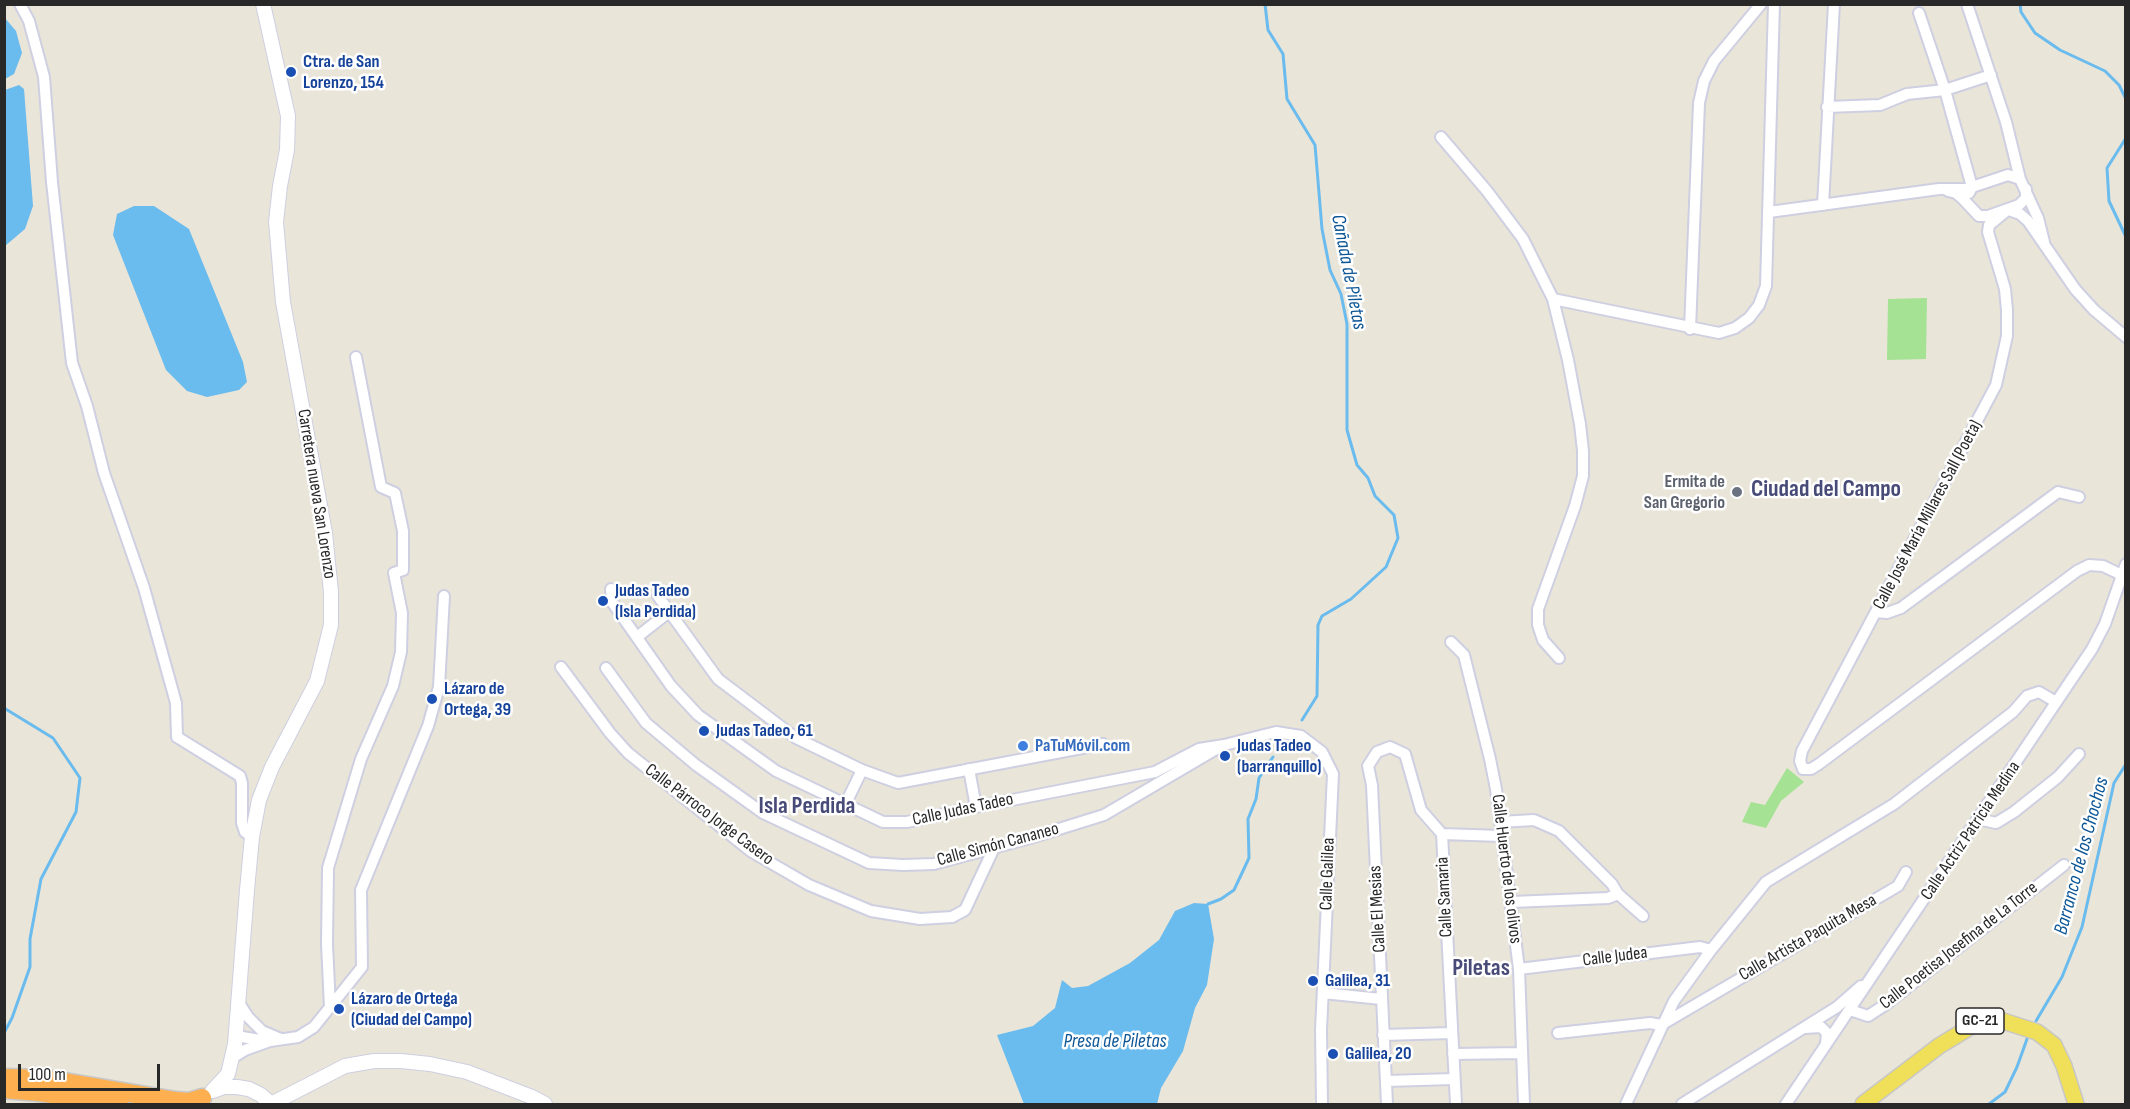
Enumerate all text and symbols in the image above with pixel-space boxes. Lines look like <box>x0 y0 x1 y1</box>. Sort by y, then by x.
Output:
place label: Ctra. de San Lorenzo, 154 <box>303 51 384 94</box>
marker: Ctra. de San Lorenzo, 154 <box>284 65 298 79</box>
water label: Cañada de Piletas <box>1325 212 1371 332</box>
street label: Carretera nueva San Lorenzo <box>292 408 340 580</box>
street label: Calle José María Millares Sall (Poeta) <box>1869 417 1987 613</box>
place label: Ermita de San Gregorio <box>1644 471 1725 514</box>
district label: Ciudad del Campo <box>1751 476 1901 504</box>
marker: Ermita de San Gregorio <box>1730 485 1744 499</box>
place label: Judas Tadeo (Isla Perdida) <box>615 580 696 622</box>
marker: Judas Tadeo (Isla Perdida) <box>596 594 610 608</box>
place label: Lázaro de Ortega, 39 <box>444 678 511 720</box>
marker: Lázaro de Ortega, 39 <box>425 692 439 706</box>
place label: Judas Tadeo, 61 <box>716 720 813 742</box>
marker: Judas Tadeo, 61 <box>697 724 711 738</box>
place label: PaTuMóvil.com <box>1035 735 1130 757</box>
place label: Judas Tadeo (barranquillo) <box>1237 735 1322 777</box>
marker: PaTuMóvil.com <box>1016 739 1030 753</box>
marker: Judas Tadeo (barranquillo) <box>1218 749 1232 763</box>
street label: Calle Actriz Patricia Medina <box>1917 758 2025 904</box>
street label: Calle Párroco Jorge Casero <box>640 759 778 871</box>
water label: Barranco de los Chochos <box>2049 775 2115 937</box>
street label: Calle Judas Tadeo <box>911 789 1015 831</box>
district label: Isla Perdida <box>759 793 855 821</box>
street label: Calle Huerto de los olivos <box>1486 793 1526 945</box>
street label: Calle Simón Cananeo <box>935 818 1061 872</box>
street label: Calle Galilea <box>1316 837 1340 911</box>
street label: Calle Samaria <box>1432 856 1458 938</box>
street label: Calle El Mesias <box>1365 865 1391 953</box>
street label: Calle Poetisa Josefina de La Torre <box>1876 878 2042 1014</box>
street label: Calle Artista Paquita Mesa <box>1735 890 1881 986</box>
street label: Calle Judea <box>1581 942 1649 972</box>
district label: Piletas <box>1452 955 1510 983</box>
place label: Galilea, 31 <box>1325 970 1390 992</box>
marker: Galilea, 31 <box>1306 974 1320 988</box>
place label: Lázaro de Ortega (Ciudad del Campo) <box>351 988 472 1030</box>
marker: Lázaro de Ortega (Ciudad del Campo) <box>332 1002 346 1016</box>
road number: GC-21 <box>1956 1008 2004 1034</box>
water label: Presa de Piletas <box>1063 1030 1167 1054</box>
place label: Galilea, 20 <box>1345 1043 1411 1065</box>
marker: Galilea, 20 <box>1326 1047 1340 1061</box>
scale bar <box>21 1052 164 1090</box>
text: 100 m <box>29 1064 66 1085</box>

